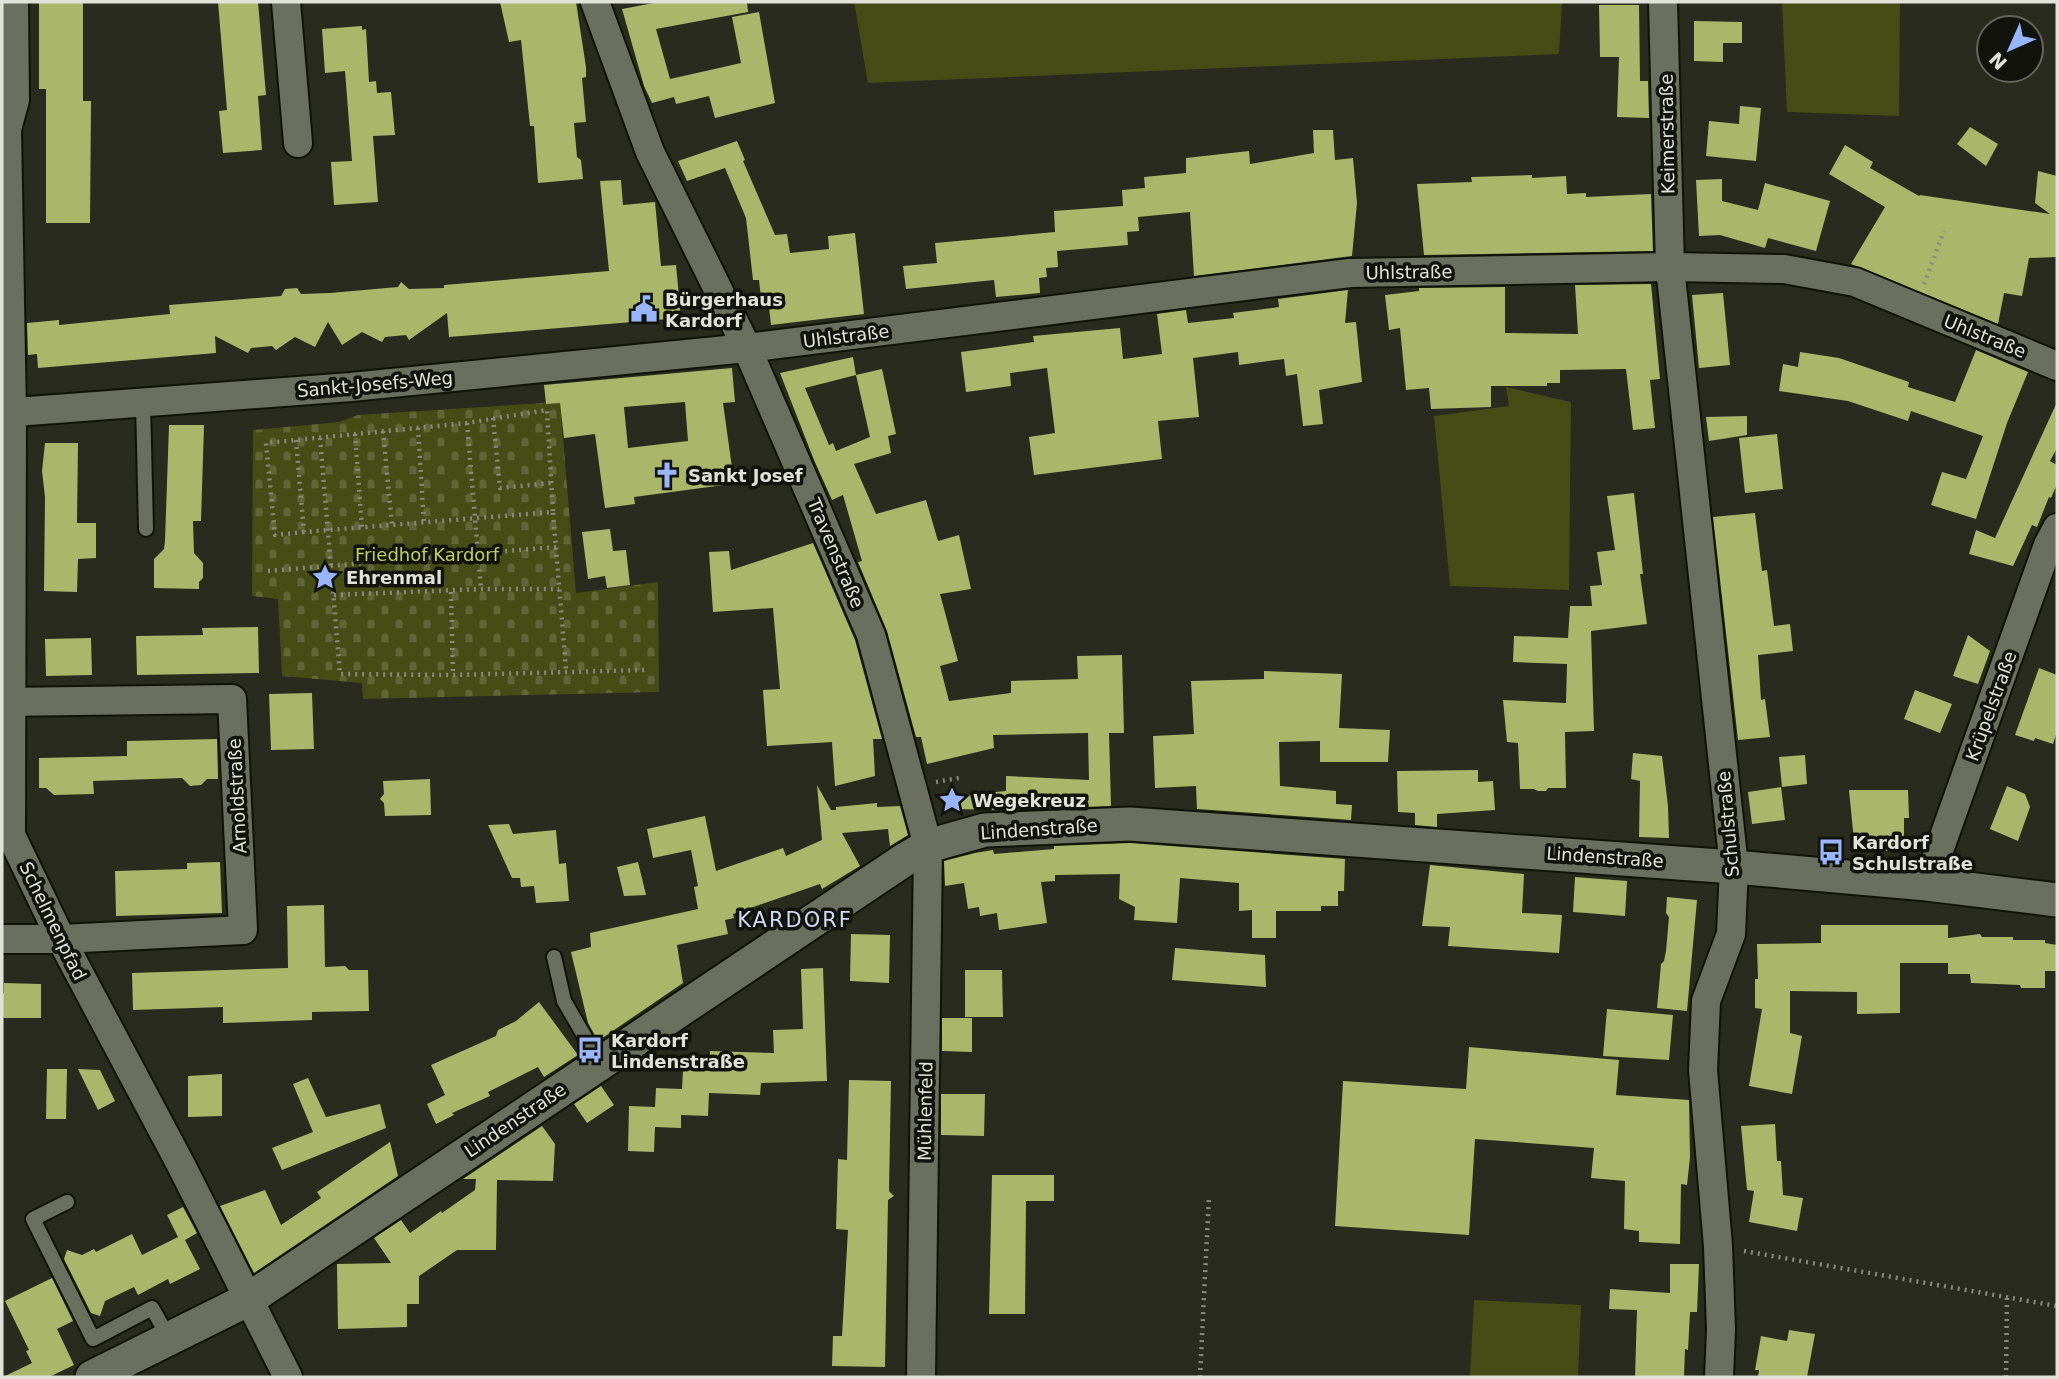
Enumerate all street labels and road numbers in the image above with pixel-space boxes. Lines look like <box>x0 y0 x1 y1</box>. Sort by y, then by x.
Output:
street label: Keimerstraße <box>1655 74 1679 194</box>
street label: Uhlstraße <box>1365 261 1453 283</box>
street label: Uhlstraße <box>1941 310 2029 362</box>
street label: Uhlstraße <box>802 320 890 352</box>
street label: Sankt-Josefs-Weg <box>296 367 454 401</box>
street label: Travenstraße <box>803 494 869 611</box>
street label: Krüpelstraße <box>1961 648 2021 764</box>
street label: Arnoldstraße <box>223 738 251 854</box>
street label: Schulstraße <box>1713 770 1743 878</box>
street label: Lindenstraße <box>980 814 1098 844</box>
street label: Lindenstraße <box>1546 842 1664 872</box>
street label: Schelmenpfad <box>15 858 91 984</box>
street label: Mühlenfeld <box>914 1061 936 1161</box>
street label: Lindenstraße <box>460 1078 570 1162</box>

